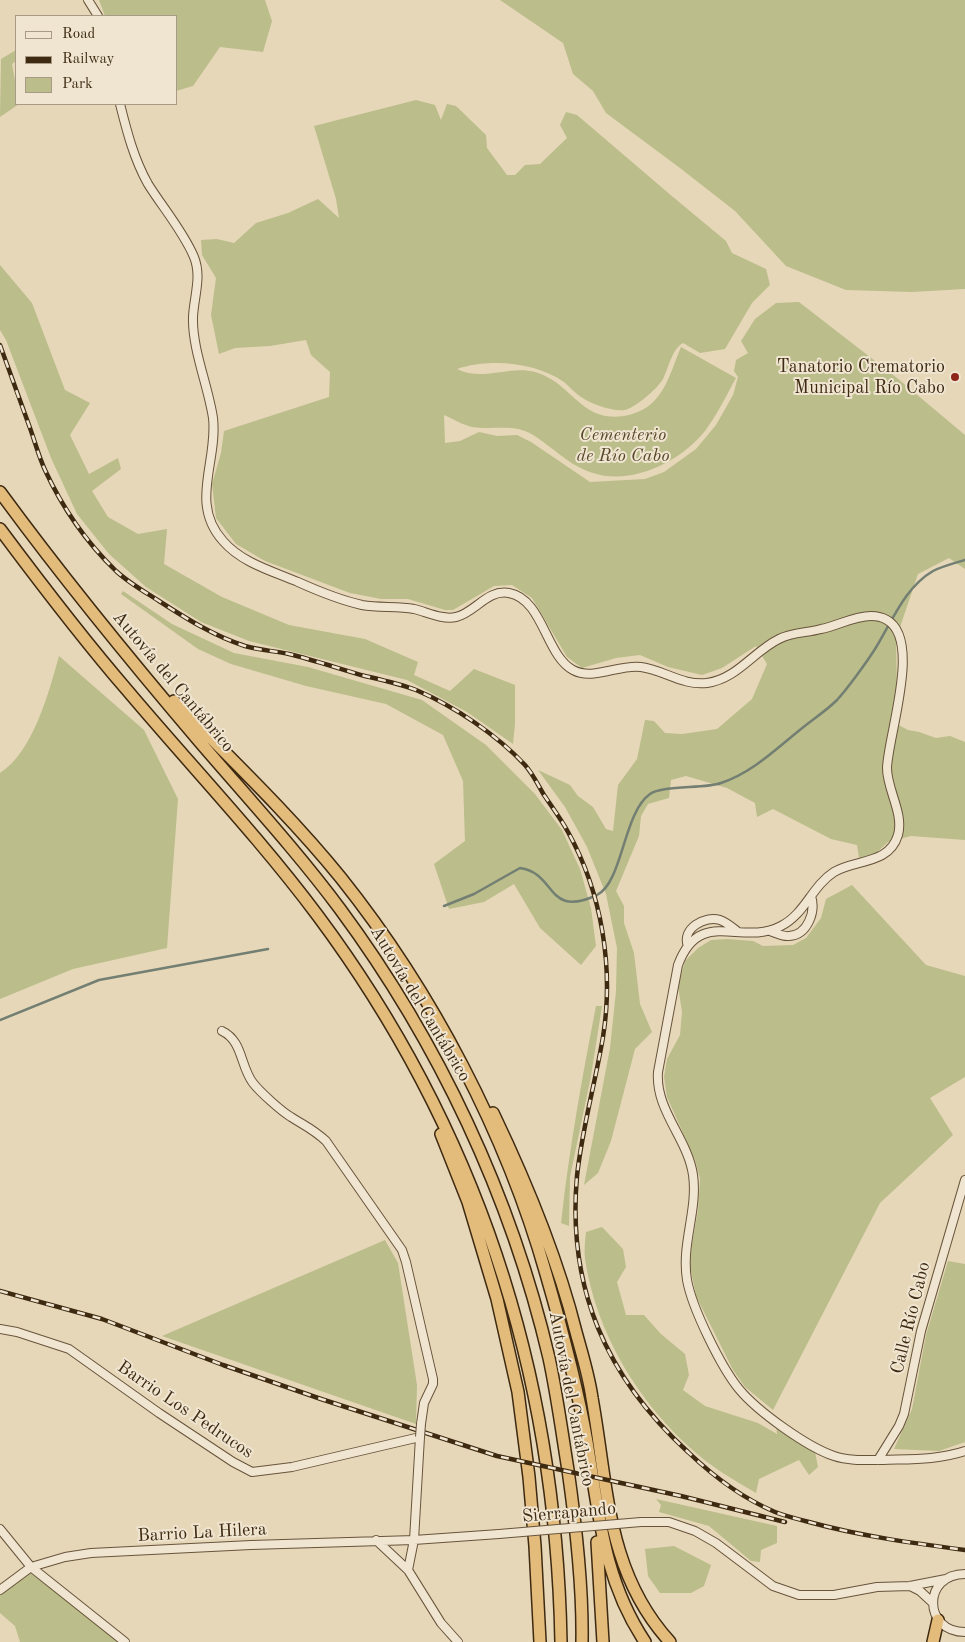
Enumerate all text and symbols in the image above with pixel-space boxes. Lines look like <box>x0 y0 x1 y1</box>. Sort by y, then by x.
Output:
legend <box>15 15 178 105</box>
text: Road <box>62 27 95 42</box>
text: Railway <box>62 52 115 67</box>
text: Park <box>62 77 93 92</box>
place label: Tanatorio Crematorio Municipal Río Cabo <box>777 356 945 398</box>
marker: Tanatorio Crematorio Municipal Río Cabo <box>949 371 961 383</box>
park label: Cementerio de Río Cabo <box>577 424 669 466</box>
street label: Autovía del Cantábrico <box>108 607 238 757</box>
street label: Autovía del Cantábrico <box>365 922 475 1086</box>
street label: Calle Río Cabo <box>887 1260 935 1376</box>
street label: Autovía del Cantábrico <box>543 1310 599 1488</box>
street label: Barrio Los Pedrucos <box>113 1357 257 1463</box>
street label: Sierrapando <box>521 1498 617 1528</box>
street label: Barrio La Hilera <box>137 1519 267 1547</box>

